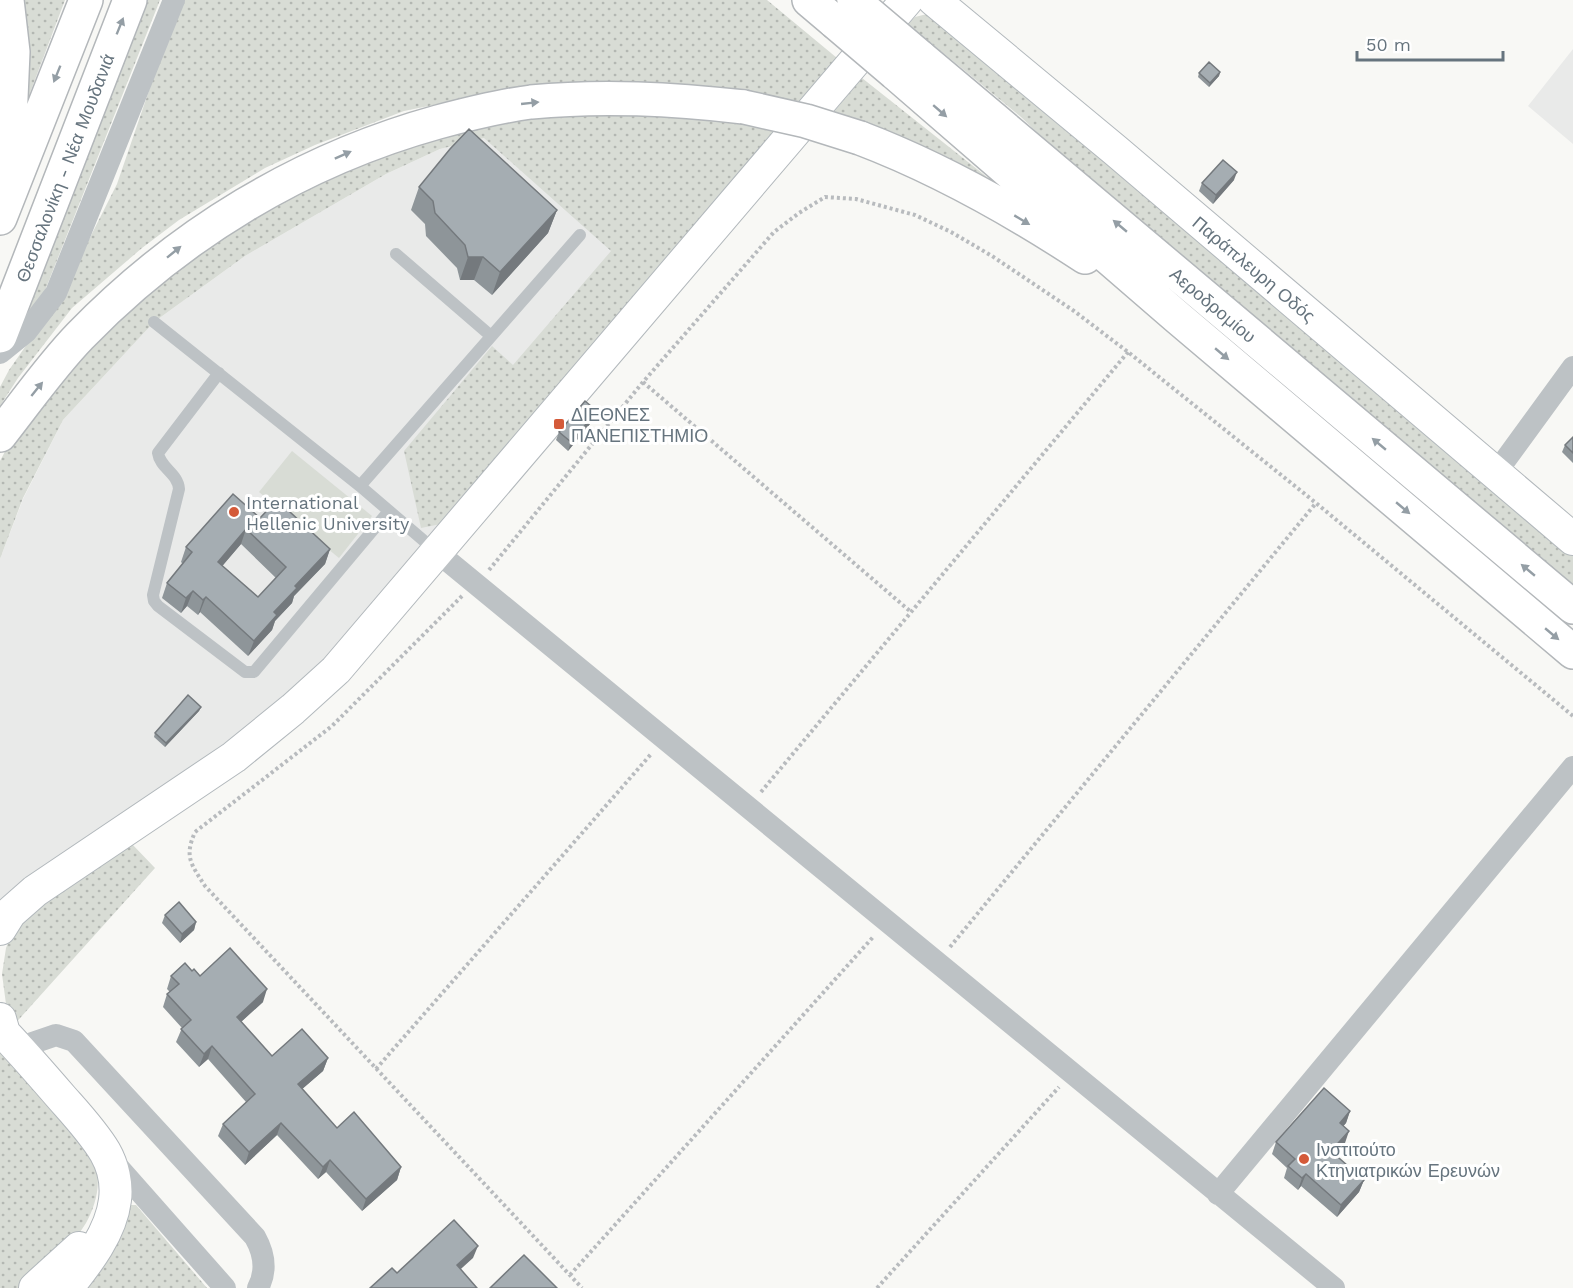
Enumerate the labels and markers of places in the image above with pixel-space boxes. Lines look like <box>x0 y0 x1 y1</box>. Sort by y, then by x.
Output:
place label: ΔΙΕΘΝΕΣ ΠΑΝΕΠΙΣΤΗΜΙΟ <box>571 404 708 446</box>
marker: ΔΙΕΘΝΕΣ ΠΑΝΕΠΙΣΤΗΜΙΟ <box>552 417 566 431</box>
place label: International Hellenic University <box>246 492 410 534</box>
marker: International Hellenic University <box>227 505 241 519</box>
place label: Ινστιτούτο Κτηνιατρικών Ερευνών <box>1316 1139 1500 1181</box>
marker: Ινστιτούτο Κτηνιατρικών Ερευνών <box>1297 1152 1311 1166</box>

